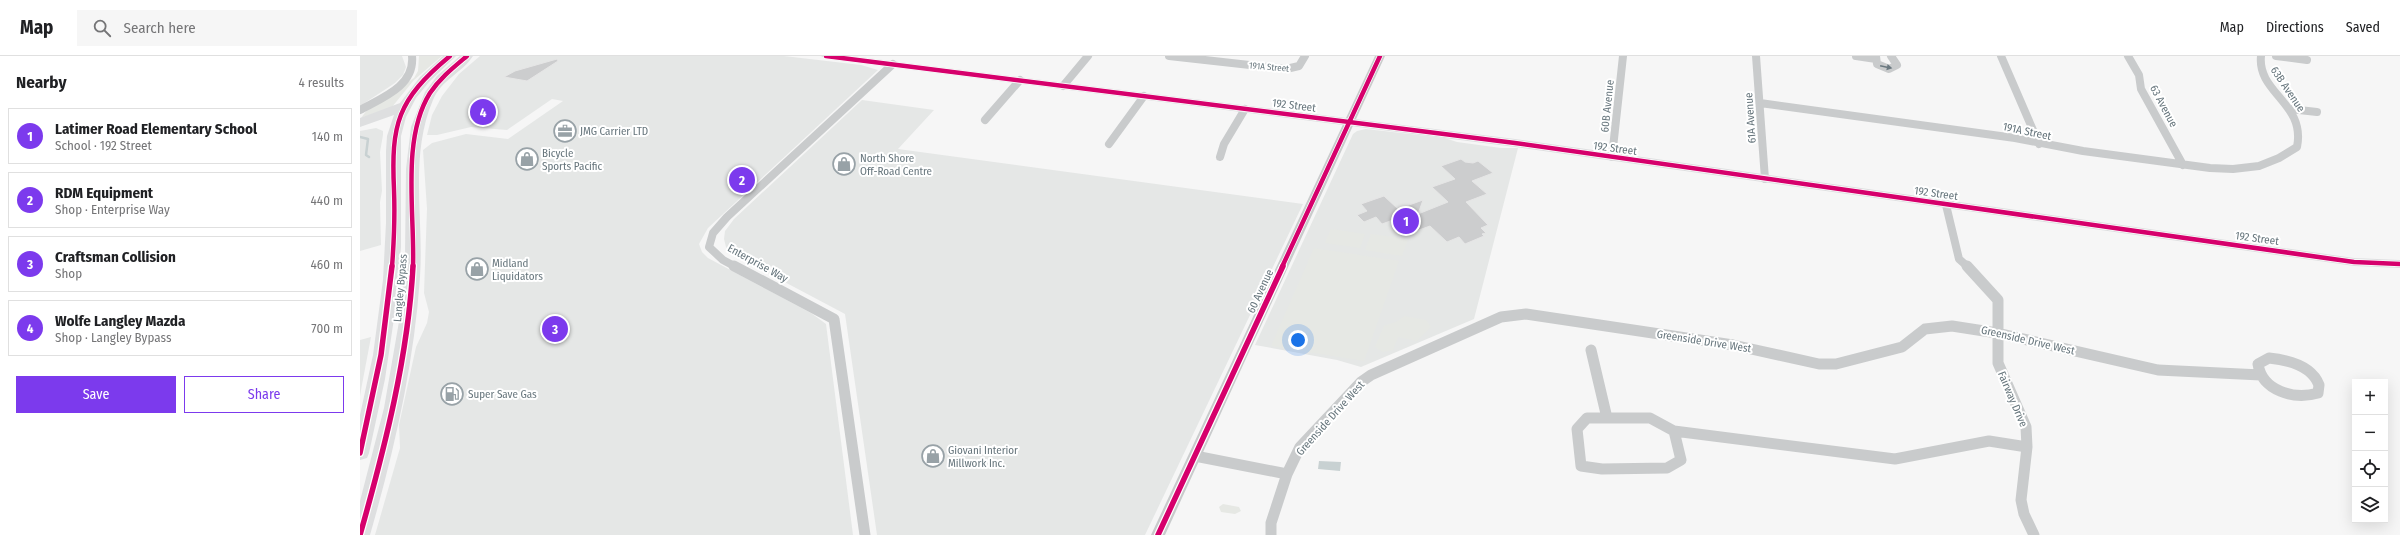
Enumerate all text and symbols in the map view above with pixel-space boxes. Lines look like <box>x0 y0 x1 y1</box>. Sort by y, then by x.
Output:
search box <box>77 10 357 46</box>
text: Map <box>20 16 53 39</box>
icon: search <box>91 17 113 39</box>
text: Search here <box>123 19 196 37</box>
text: Map <box>2220 19 2244 36</box>
text: Directions <box>2266 19 2324 36</box>
text: Saved <box>2346 19 2380 36</box>
street label: 191A Street <box>1249 60 1290 74</box>
street label: 63B Avenue <box>2268 64 2308 114</box>
one-way arrow <box>1879 65 1892 71</box>
text: Nearby <box>16 72 67 93</box>
text: 4 results <box>298 75 344 90</box>
street label: 60B Avenue <box>1598 79 1617 133</box>
street label: 63 Avenue <box>2147 83 2180 130</box>
street label: 61A Avenue <box>1742 92 1759 144</box>
street label: 192 Street <box>1271 96 1317 115</box>
pin: 4 <box>470 97 496 127</box>
office icon: JMG Carrier LTD <box>552 118 578 144</box>
text: Latimer Road Elementary School <box>55 120 257 138</box>
street label: 191A Street <box>2001 120 2053 143</box>
place label: JMG Carrier LTD <box>580 125 648 138</box>
text: 1 <box>27 129 33 144</box>
text: 140 m <box>312 129 343 144</box>
text: School · 192 Street <box>55 138 152 153</box>
street label: 192 Street <box>1592 139 1638 158</box>
shop icon: Bicycle Sports Pacific <box>514 146 540 172</box>
place label: Bicycle Sports Pacific <box>542 147 603 173</box>
shop icon: North Shore Off-Road Centre <box>831 151 857 177</box>
place label: North Shore Off-Road Centre <box>860 152 932 178</box>
pin: 2 <box>729 165 755 195</box>
text: RDM Equipment <box>55 184 153 202</box>
street label: 192 Street <box>1913 184 1959 203</box>
text: 2 <box>27 193 33 208</box>
text: 440 m <box>311 193 343 208</box>
text: Shop · Enterprise Way <box>55 202 170 217</box>
pin: 1 <box>1393 206 1419 236</box>
street label: 192 Street <box>2234 229 2280 248</box>
street label: Enterprise Way <box>725 242 790 285</box>
text: Craftsman Collision <box>55 248 176 266</box>
street label: Langley Bypass <box>391 253 410 323</box>
shop icon: Midland Liquidators <box>464 256 490 282</box>
text: 3 <box>27 257 33 272</box>
text: 460 m <box>310 257 343 272</box>
place label: Midland Liquidators <box>492 257 543 283</box>
text: Shop <box>55 266 82 281</box>
street label: 60 Avenue <box>1245 267 1276 315</box>
text: Wolfe Langley Mazda <box>55 312 186 330</box>
pin: 3 <box>542 314 568 344</box>
text: 4 <box>27 321 33 336</box>
text: 700 m <box>311 321 343 336</box>
street label: Greenside Drive West <box>1980 323 2076 358</box>
street label: Greenside Drive West <box>1656 328 1753 355</box>
text: Shop · Langley Bypass <box>55 330 171 345</box>
your location <box>1288 330 1308 350</box>
street label: Fairway Drive <box>1995 369 2030 429</box>
button: Save <box>16 376 176 413</box>
button: Share <box>184 376 344 413</box>
street label: Greenside Drive West <box>1294 378 1367 458</box>
map controls <box>2352 379 2388 523</box>
button: + <box>2352 379 2388 415</box>
fuel station icon: Super Save Gas <box>439 381 465 407</box>
place label: Super Save Gas <box>468 388 537 401</box>
button: − <box>2352 415 2388 451</box>
shop icon: Giovani Interior Millwork Inc. <box>920 443 946 469</box>
place label: Giovani Interior Millwork Inc. <box>948 444 1018 470</box>
button: locate <box>2352 451 2388 487</box>
button: layers <box>2352 487 2388 523</box>

